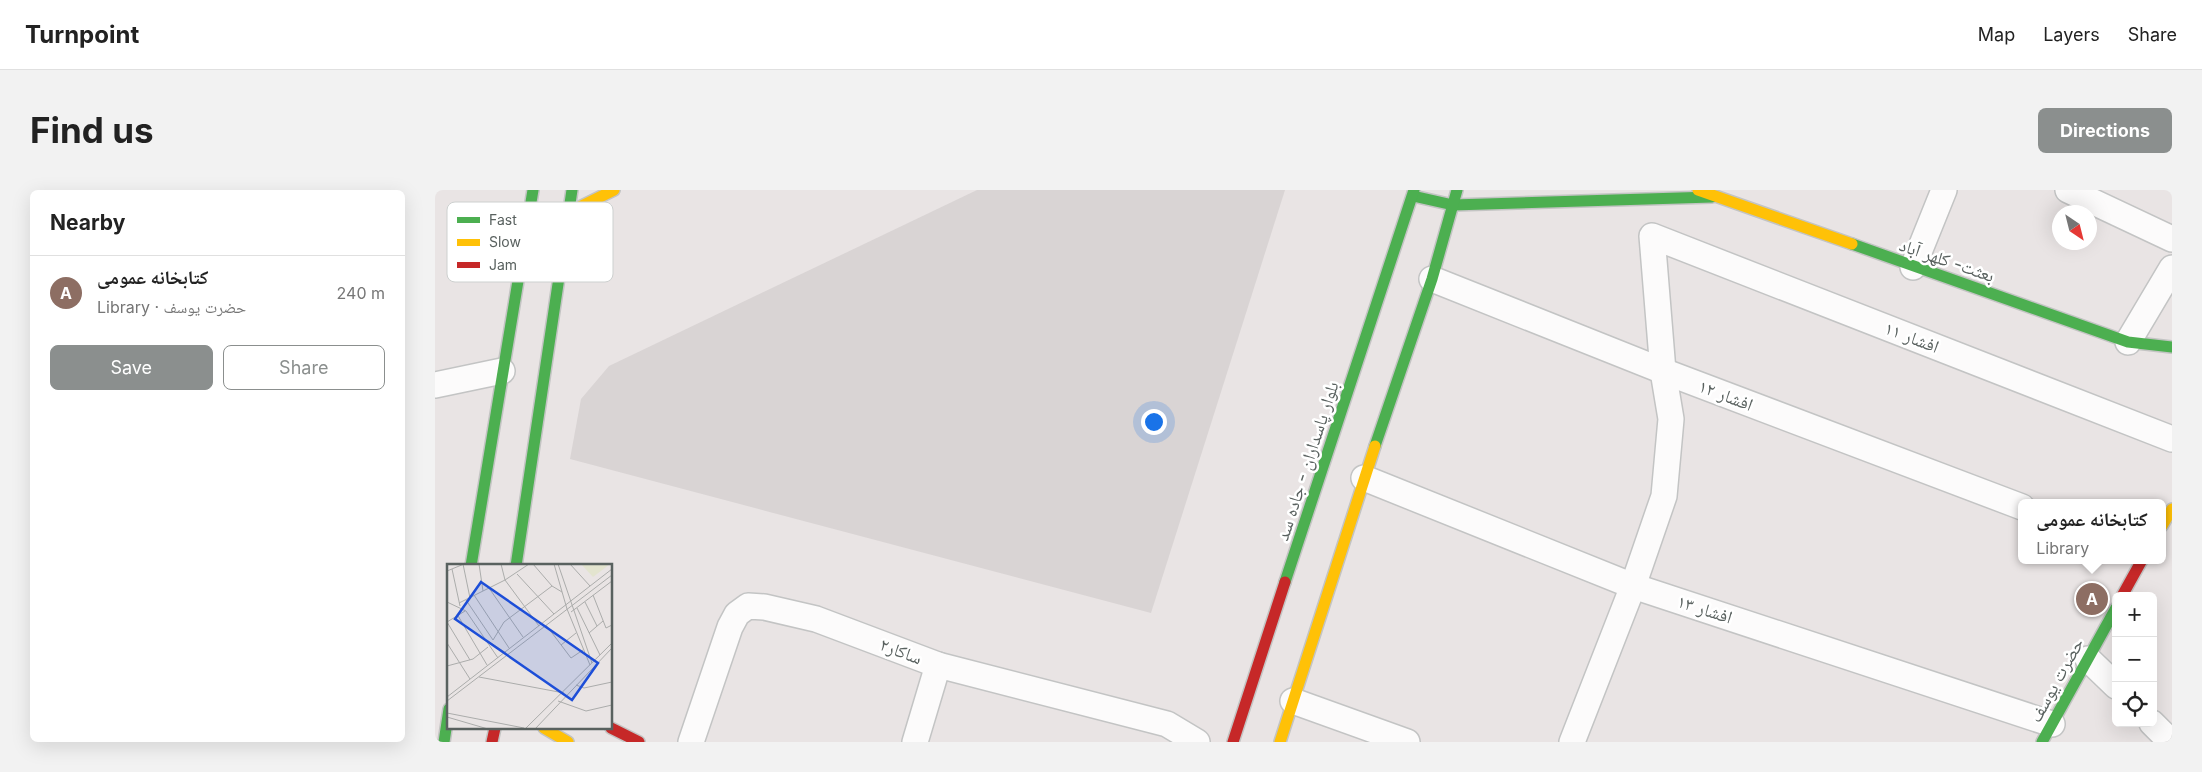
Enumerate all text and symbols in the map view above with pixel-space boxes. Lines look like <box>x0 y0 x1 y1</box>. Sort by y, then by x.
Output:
text: Turnpoint <box>25 20 139 49</box>
text: Map <box>1978 24 2015 45</box>
text: Layers <box>2043 24 2100 45</box>
text: Share <box>2128 24 2177 45</box>
button: Directions <box>2038 108 2172 153</box>
text: Find us <box>30 109 154 151</box>
legend <box>447 202 613 282</box>
north arrow <box>2052 205 2097 250</box>
text: Nearby <box>50 210 125 235</box>
text: Fast <box>489 211 517 228</box>
text: Slow <box>489 233 521 250</box>
street label: بعثت- کلهر آباد <box>1896 234 1997 287</box>
text: Jam <box>489 256 517 273</box>
text: کتابخانه عمومی <box>97 266 209 289</box>
text: A <box>60 283 72 303</box>
text: 240 m <box>337 283 385 303</box>
text: Library · حضرت یوسف <box>97 297 246 317</box>
street label: افشار ۱۱ <box>1882 317 1942 357</box>
button: Save <box>50 345 213 390</box>
button: Share <box>223 345 385 390</box>
street label: افشار ۱۲ <box>1696 375 1756 415</box>
street label: بلوار پاسداران - جاده سد <box>1271 379 1344 543</box>
your location <box>1141 409 1167 435</box>
popup <box>2018 499 2166 564</box>
text: کتابخانه عمومی <box>2036 508 2148 531</box>
text: Library <box>2036 538 2089 558</box>
inset map <box>447 564 613 730</box>
pin: A <box>2076 580 2108 618</box>
street label: افشار ۱۳ <box>1675 590 1735 628</box>
map controls <box>2112 592 2157 727</box>
button: + <box>2112 592 2157 637</box>
street label: ساکار۲ <box>877 633 925 669</box>
street label: حضرت یوسف <box>2024 634 2088 726</box>
button: − <box>2112 637 2157 682</box>
button: locate <box>2112 682 2157 727</box>

